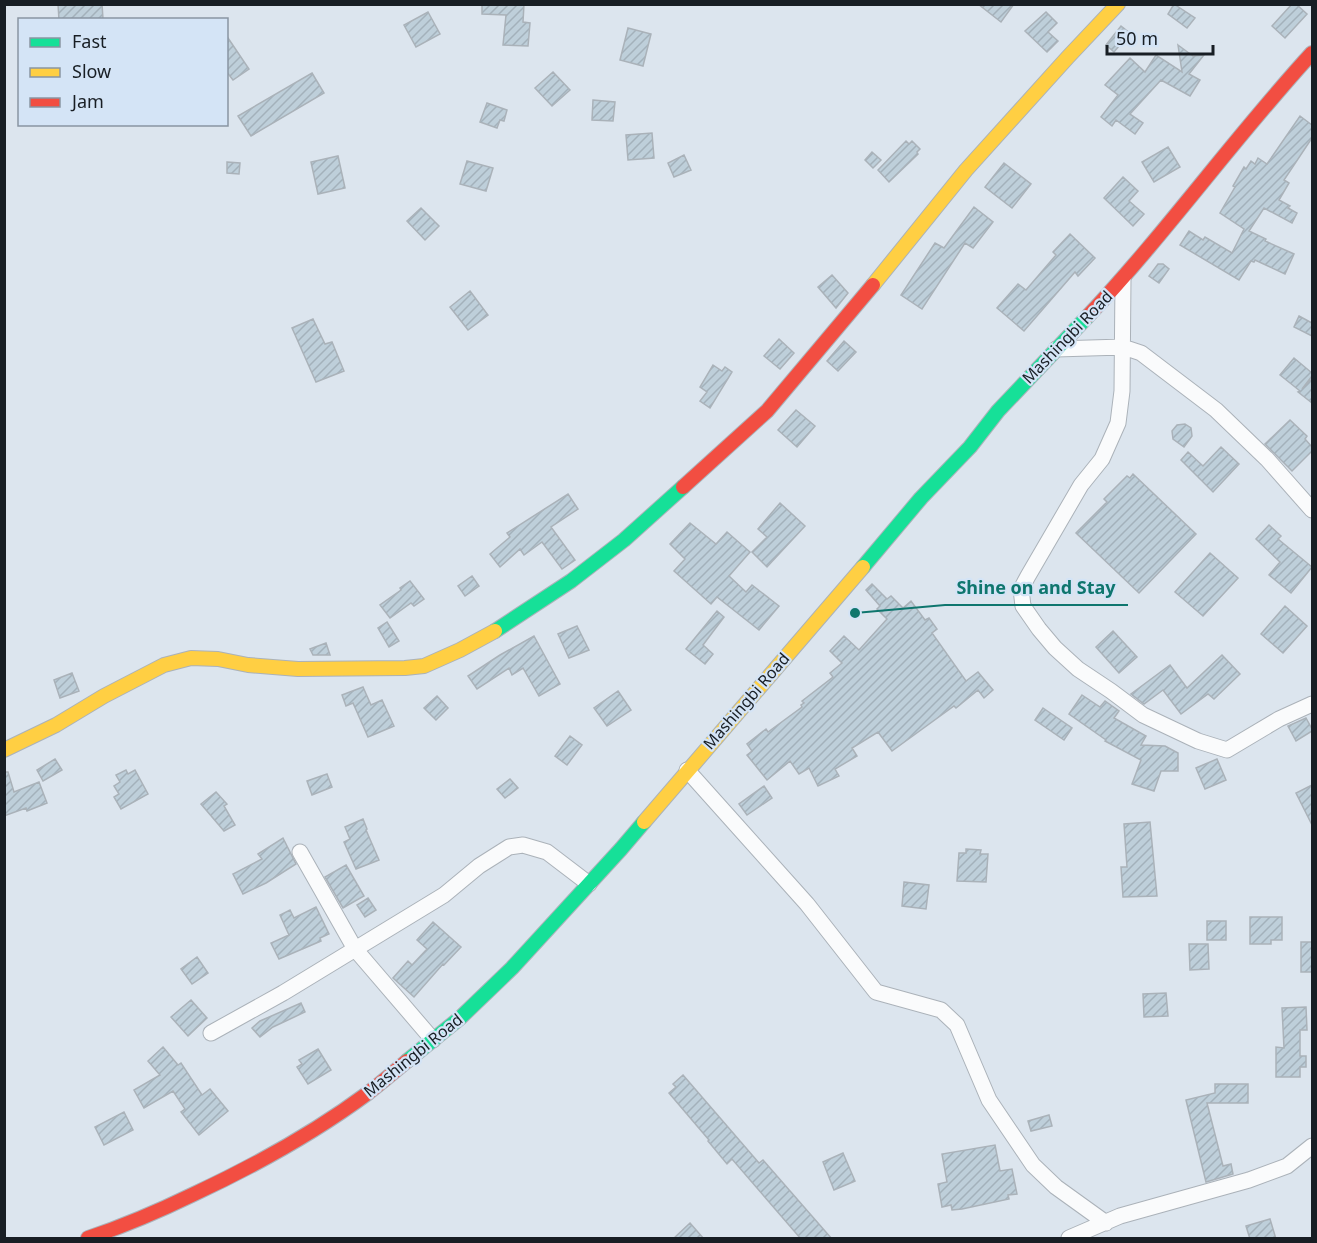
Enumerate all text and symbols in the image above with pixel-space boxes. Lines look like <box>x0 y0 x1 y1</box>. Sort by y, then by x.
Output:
legend <box>18 18 228 126</box>
scale bar <box>1107 18 1214 56</box>
text: 50 m <box>1116 26 1158 50</box>
text: Fast <box>72 29 107 53</box>
text: Slow <box>72 59 111 83</box>
text: Jam <box>70 89 104 113</box>
street label: Mashingbi Road <box>1017 286 1117 388</box>
callout: Shine on and Stay <box>945 569 1128 605</box>
text: Shine on and Stay <box>956 575 1116 599</box>
street label: Mashingbi Road <box>698 648 794 754</box>
street label: Mashingbi Road <box>359 1008 467 1102</box>

